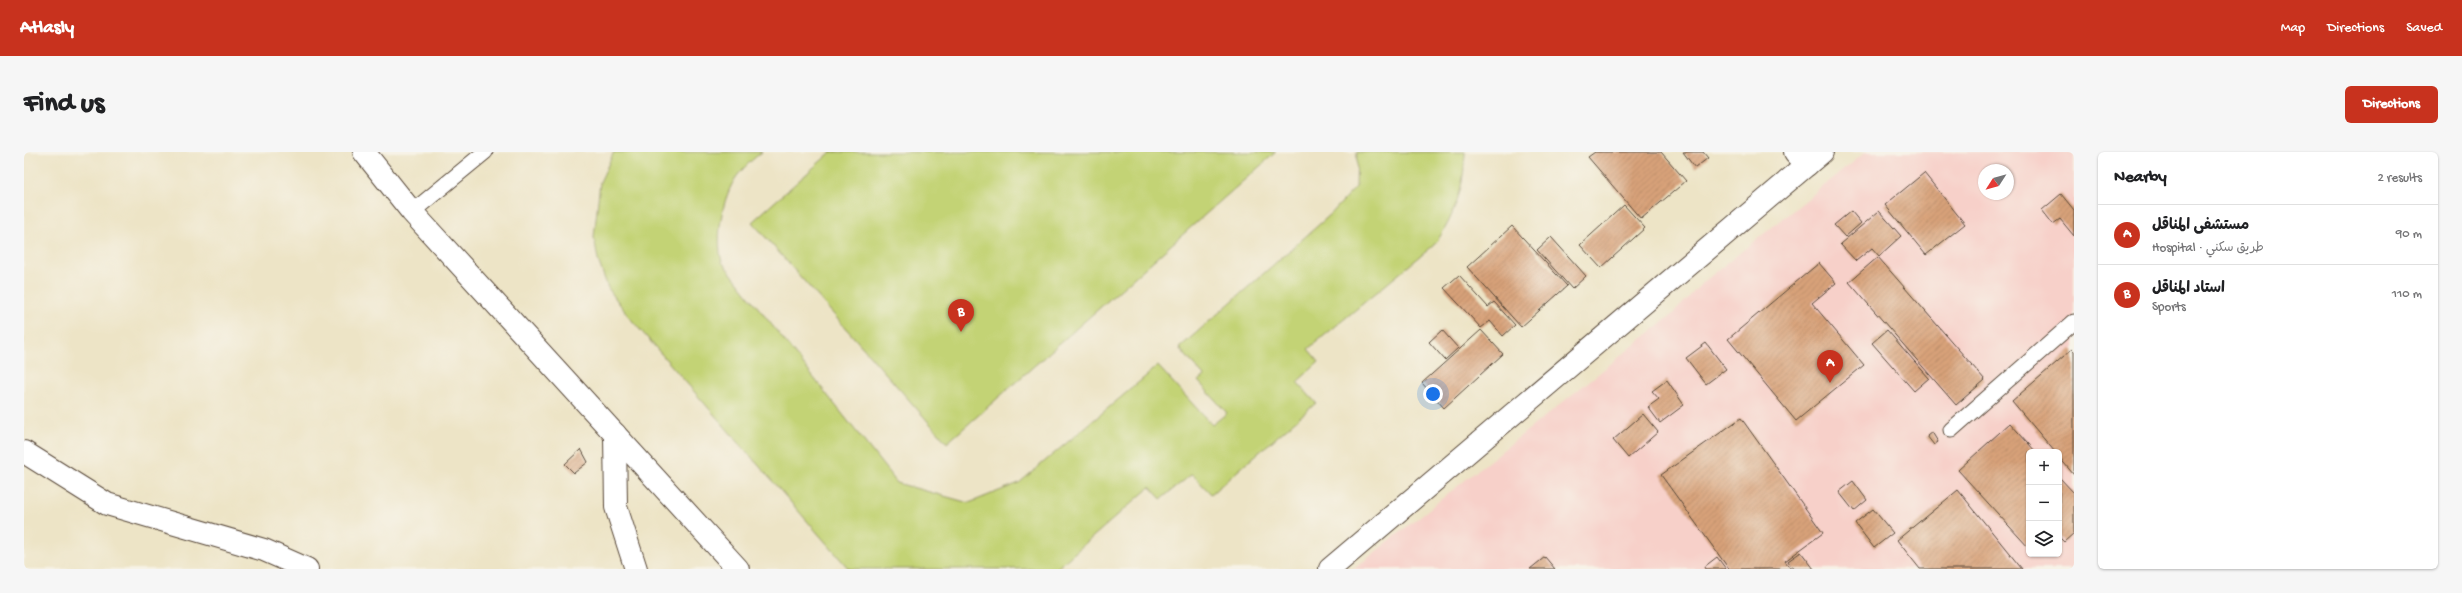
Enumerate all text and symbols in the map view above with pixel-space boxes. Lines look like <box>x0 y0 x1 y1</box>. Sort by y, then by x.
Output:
text: Atlasly <box>20 17 74 40</box>
text: Map <box>2281 20 2305 37</box>
text: Directions <box>2327 20 2384 37</box>
text: Saved <box>2406 20 2442 37</box>
button: Directions <box>2345 86 2438 123</box>
text: Find us <box>24 88 104 121</box>
north arrow <box>1978 164 2014 200</box>
text: Nearby <box>2114 168 2167 188</box>
text: 2 results <box>2377 171 2422 186</box>
text: مستشفى المناقل <box>2152 217 2249 235</box>
text: A <box>2123 227 2131 242</box>
text: 90 m <box>2396 227 2422 242</box>
text: Hospital · طريق سكني <box>2152 241 2264 256</box>
text: استاد المناقل <box>2152 280 2225 298</box>
text: B <box>2124 287 2130 302</box>
text: 110 m <box>2392 287 2422 302</box>
pin: B <box>948 299 974 332</box>
text: Sports <box>2152 300 2186 315</box>
pin: A <box>1817 350 1843 383</box>
your location <box>1423 384 1443 404</box>
map controls <box>2026 449 2062 557</box>
button: + <box>2026 449 2062 485</box>
button: − <box>2026 485 2062 521</box>
button: layers <box>2026 521 2062 557</box>

